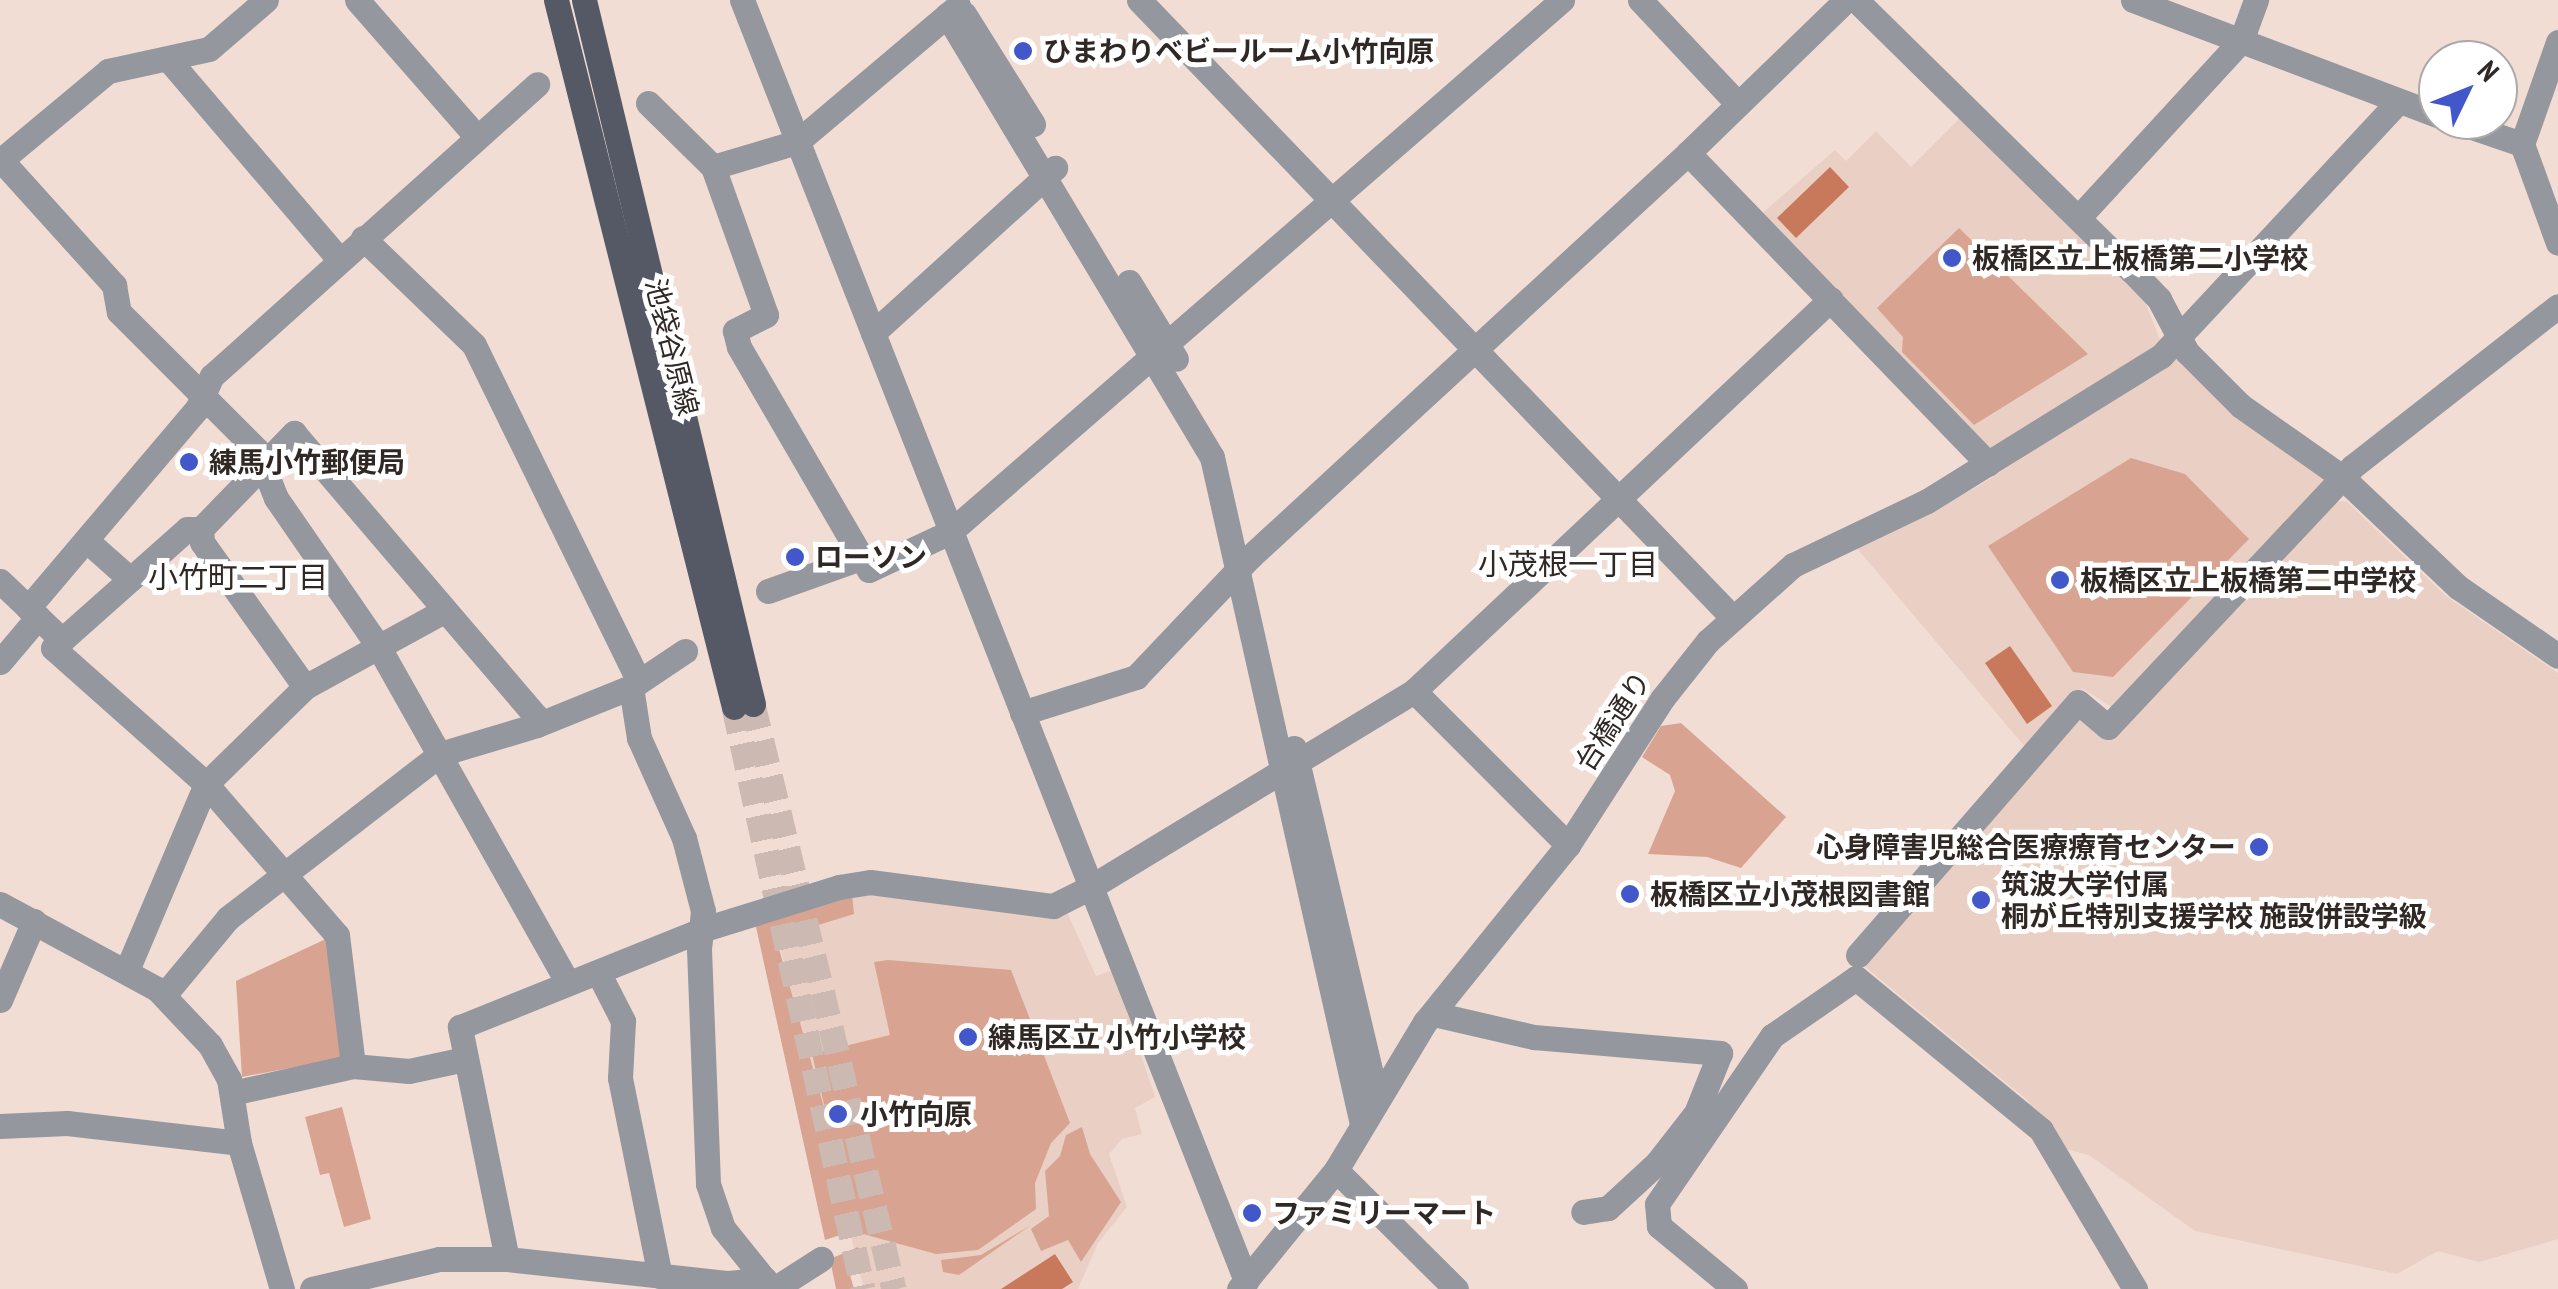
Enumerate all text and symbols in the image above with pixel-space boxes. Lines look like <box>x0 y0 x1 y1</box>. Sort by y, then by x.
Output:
place label: ひまわりベビールーム小竹向原 <box>1043 34 1435 68</box>
marker: ひまわりベビールーム小竹向原 <box>1012 40 1034 62</box>
north arrow <box>2418 40 2518 140</box>
text: N <box>2470 52 2508 89</box>
place label: 板橋区立上板橋第二小学校 <box>1972 241 2308 275</box>
marker: 板橋区立上板橋第二小学校 <box>1941 247 1963 269</box>
street label: 池袋谷原線 <box>639 275 705 419</box>
place label: 練馬小竹郵便局 <box>209 445 405 479</box>
marker: 練馬小竹郵便局 <box>178 451 200 473</box>
place label: ローソン <box>815 540 927 574</box>
marker: ローソン <box>784 546 806 568</box>
district label: 小茂根一丁目 <box>1478 546 1658 582</box>
district label: 小竹町二丁目 <box>148 559 328 595</box>
place label: 板橋区立上板橋第二中学校 <box>2080 563 2416 597</box>
marker: 板橋区立上板橋第二中学校 <box>2049 569 2071 591</box>
street label: 台橋通り <box>1568 665 1658 777</box>
place label: 心身障害児総合医療療育センター <box>1816 830 2236 864</box>
marker: 心身障害児総合医療療育センター <box>2246 834 2272 860</box>
place label: 筑波大学付属 桐が丘特別支援学校 施設併設学級 <box>2001 867 2427 933</box>
place label: 板橋区立小茂根図書館 <box>1650 877 1930 911</box>
marker: 板橋区立小茂根図書館 <box>1619 883 1641 905</box>
marker: 筑波大学付属 桐が丘特別支援学校 施設併設学級 <box>1970 889 1992 911</box>
place label: 練馬区立 小竹小学校 <box>988 1020 1246 1054</box>
marker: 練馬区立 小竹小学校 <box>957 1026 979 1048</box>
place label: 小竹向原 <box>860 1097 972 1131</box>
marker: 小竹向原 <box>825 1101 851 1127</box>
place label: ファミリーマート <box>1272 1196 1496 1230</box>
marker: ファミリーマート <box>1241 1202 1263 1224</box>

